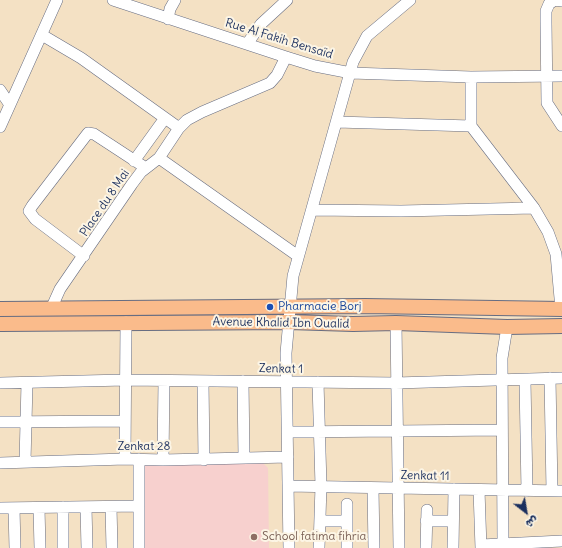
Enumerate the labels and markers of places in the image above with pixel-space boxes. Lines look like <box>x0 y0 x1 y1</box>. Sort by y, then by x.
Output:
place label: Pharmacie Borj <box>278 300 361 314</box>
marker: Pharmacie Borj <box>265 302 275 312</box>
place label: School fatima fihria <box>262 530 366 544</box>
marker: School fatima fihria <box>249 532 259 542</box>

